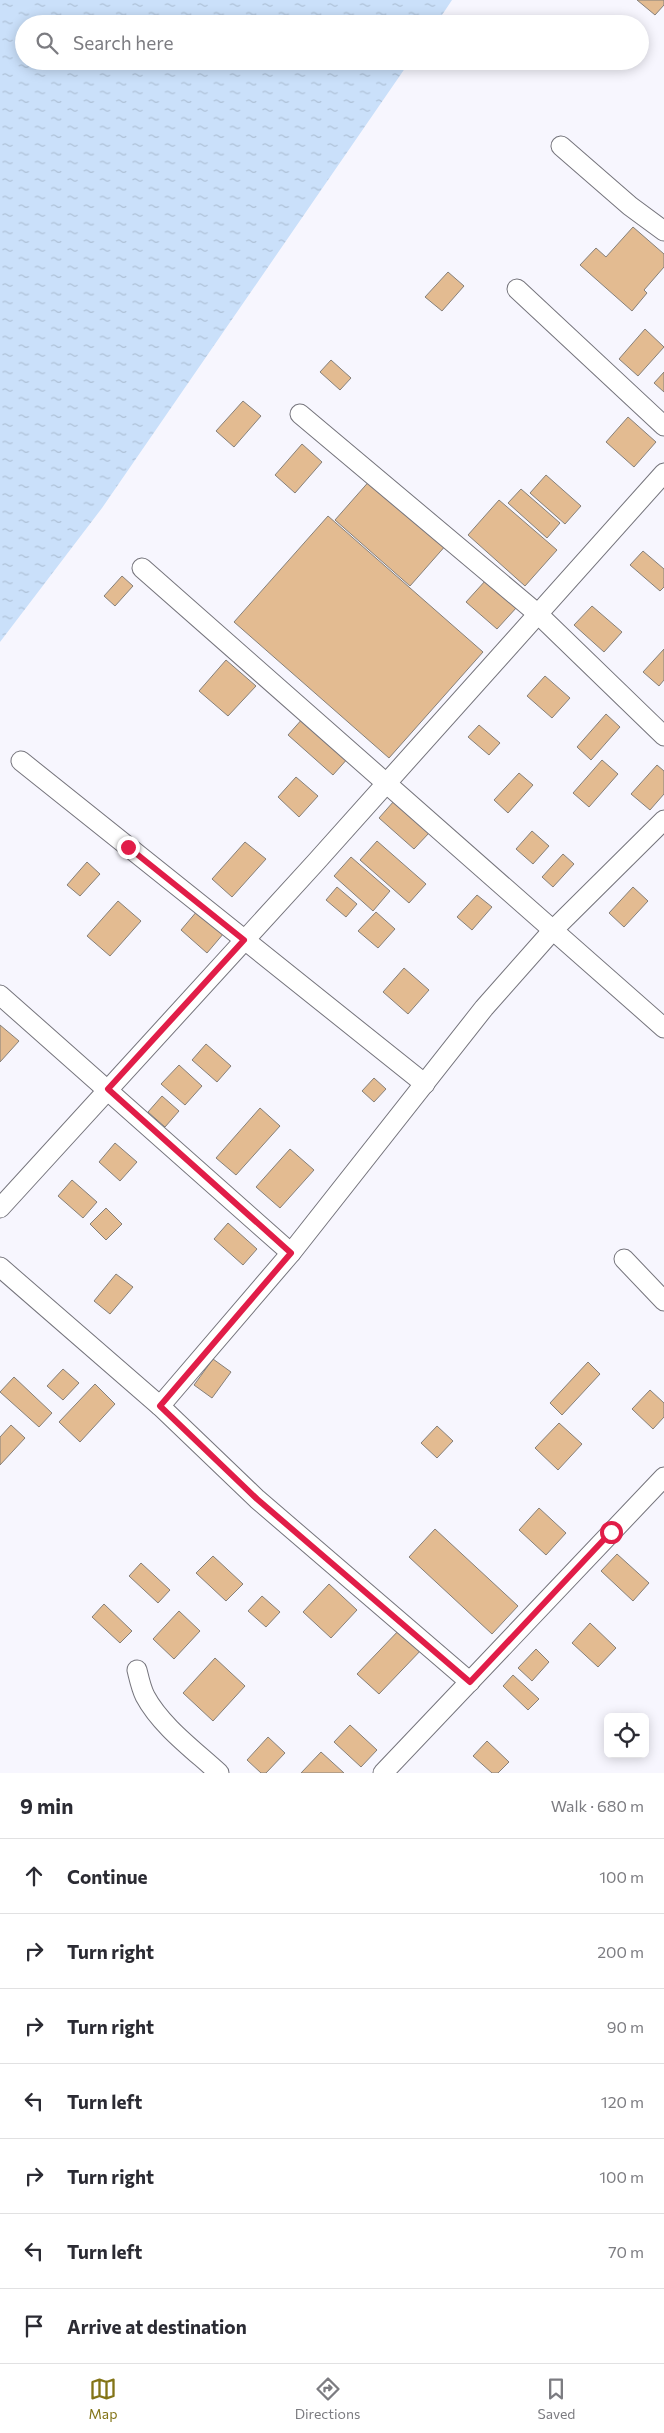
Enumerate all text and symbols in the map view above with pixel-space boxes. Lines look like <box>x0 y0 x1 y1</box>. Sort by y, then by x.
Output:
search box <box>15 15 649 70</box>
icon: search <box>33 29 61 57</box>
text: Search here <box>73 31 173 54</box>
route end <box>117 836 140 859</box>
route start <box>600 1521 623 1544</box>
map controls <box>604 1713 649 1758</box>
button: locate <box>604 1713 649 1758</box>
text: 9 min <box>20 1793 73 1818</box>
text: Walk · 680 m <box>551 1796 644 1815</box>
icon: ahead <box>20 1862 48 1890</box>
text: Continue <box>67 1865 147 1888</box>
text: 100 m <box>599 1867 644 1886</box>
icon: right <box>20 1937 48 1965</box>
text: Turn right <box>67 1940 154 1963</box>
text: 200 m <box>597 1942 644 1961</box>
icon: right <box>20 2012 48 2040</box>
text: Turn right <box>67 2015 154 2038</box>
text: 90 m <box>607 2017 644 2036</box>
icon: left <box>20 2087 48 2115</box>
text: Turn left <box>67 2090 142 2113</box>
text: 120 m <box>601 2092 644 2111</box>
icon: right <box>20 2162 48 2190</box>
text: Turn right <box>67 2165 154 2188</box>
text: 100 m <box>599 2167 644 2186</box>
icon: left <box>20 2237 48 2265</box>
text: Turn left <box>67 2240 142 2263</box>
text: 70 m <box>608 2242 644 2261</box>
icon: arrive <box>20 2312 48 2340</box>
text: Arrive at destination <box>67 2315 247 2338</box>
tab: Map <box>89 2375 117 2422</box>
tab: Directions <box>295 2375 360 2422</box>
tab: Saved <box>538 2375 575 2422</box>

